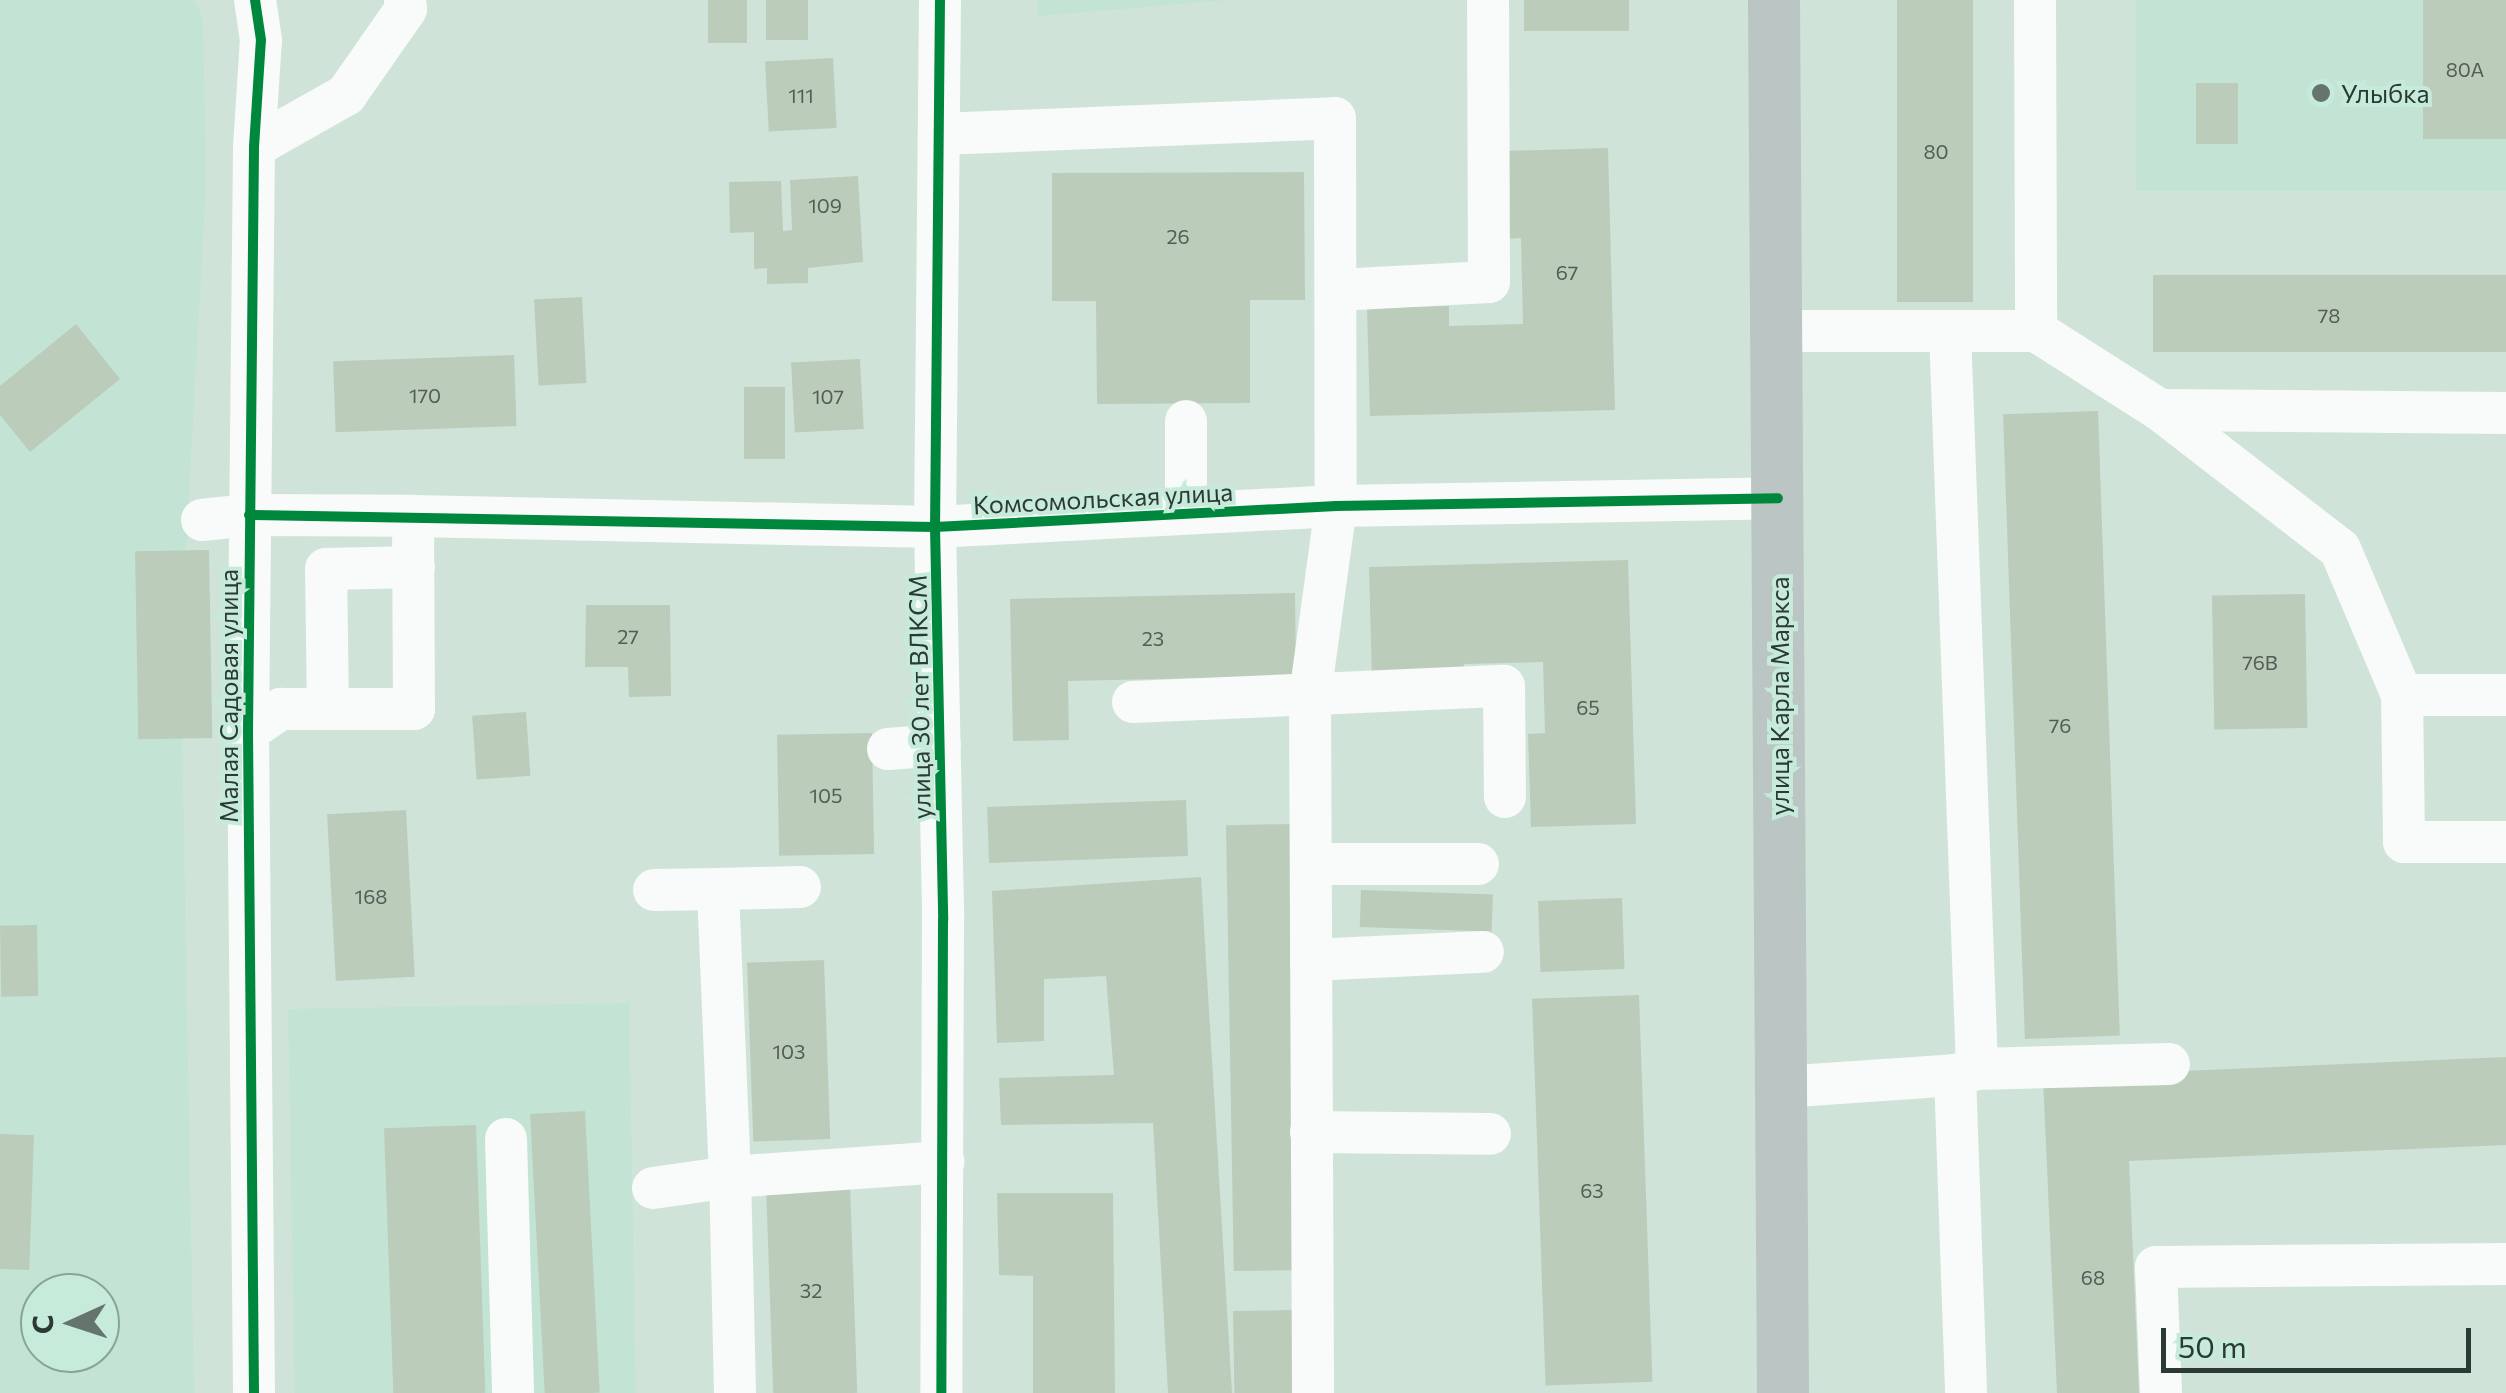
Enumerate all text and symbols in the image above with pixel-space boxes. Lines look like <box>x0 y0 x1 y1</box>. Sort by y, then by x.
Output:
house number: 80А <box>2446 57 2484 81</box>
place label: Улыбка <box>2341 78 2430 108</box>
marker: Улыбка <box>2310 82 2332 104</box>
house number: 111 <box>788 83 814 107</box>
house number: 80 <box>1923 139 1949 163</box>
house number: 109 <box>808 193 842 217</box>
house number: 26 <box>1166 224 1190 248</box>
house number: 67 <box>1556 260 1578 284</box>
house number: 78 <box>2318 303 2340 327</box>
house number: 170 <box>409 383 441 407</box>
house number: 107 <box>812 384 844 408</box>
street label: Комсомольская улица <box>972 476 1234 520</box>
street label: Малая Садовая улица <box>213 569 243 823</box>
street label: улица 30 лет ВЛКСМ <box>902 574 936 820</box>
street label: улица Карла Маркса <box>1764 576 1794 816</box>
house number: 27 <box>617 624 639 648</box>
house number: 23 <box>1142 626 1164 650</box>
house number: 76В <box>2242 650 2278 674</box>
house number: 65 <box>1576 695 1600 719</box>
house number: 76 <box>2049 713 2071 737</box>
house number: 105 <box>809 783 843 807</box>
house number: 168 <box>355 884 387 908</box>
house number: 103 <box>773 1039 805 1063</box>
house number: 63 <box>1580 1178 1604 1202</box>
house number: 68 <box>2081 1265 2105 1289</box>
north arrow <box>20 1273 120 1373</box>
house number: 32 <box>800 1278 822 1302</box>
scale bar <box>2166 1308 2476 1370</box>
text: С <box>25 1314 60 1335</box>
text: 50 m <box>2178 1327 2247 1364</box>

